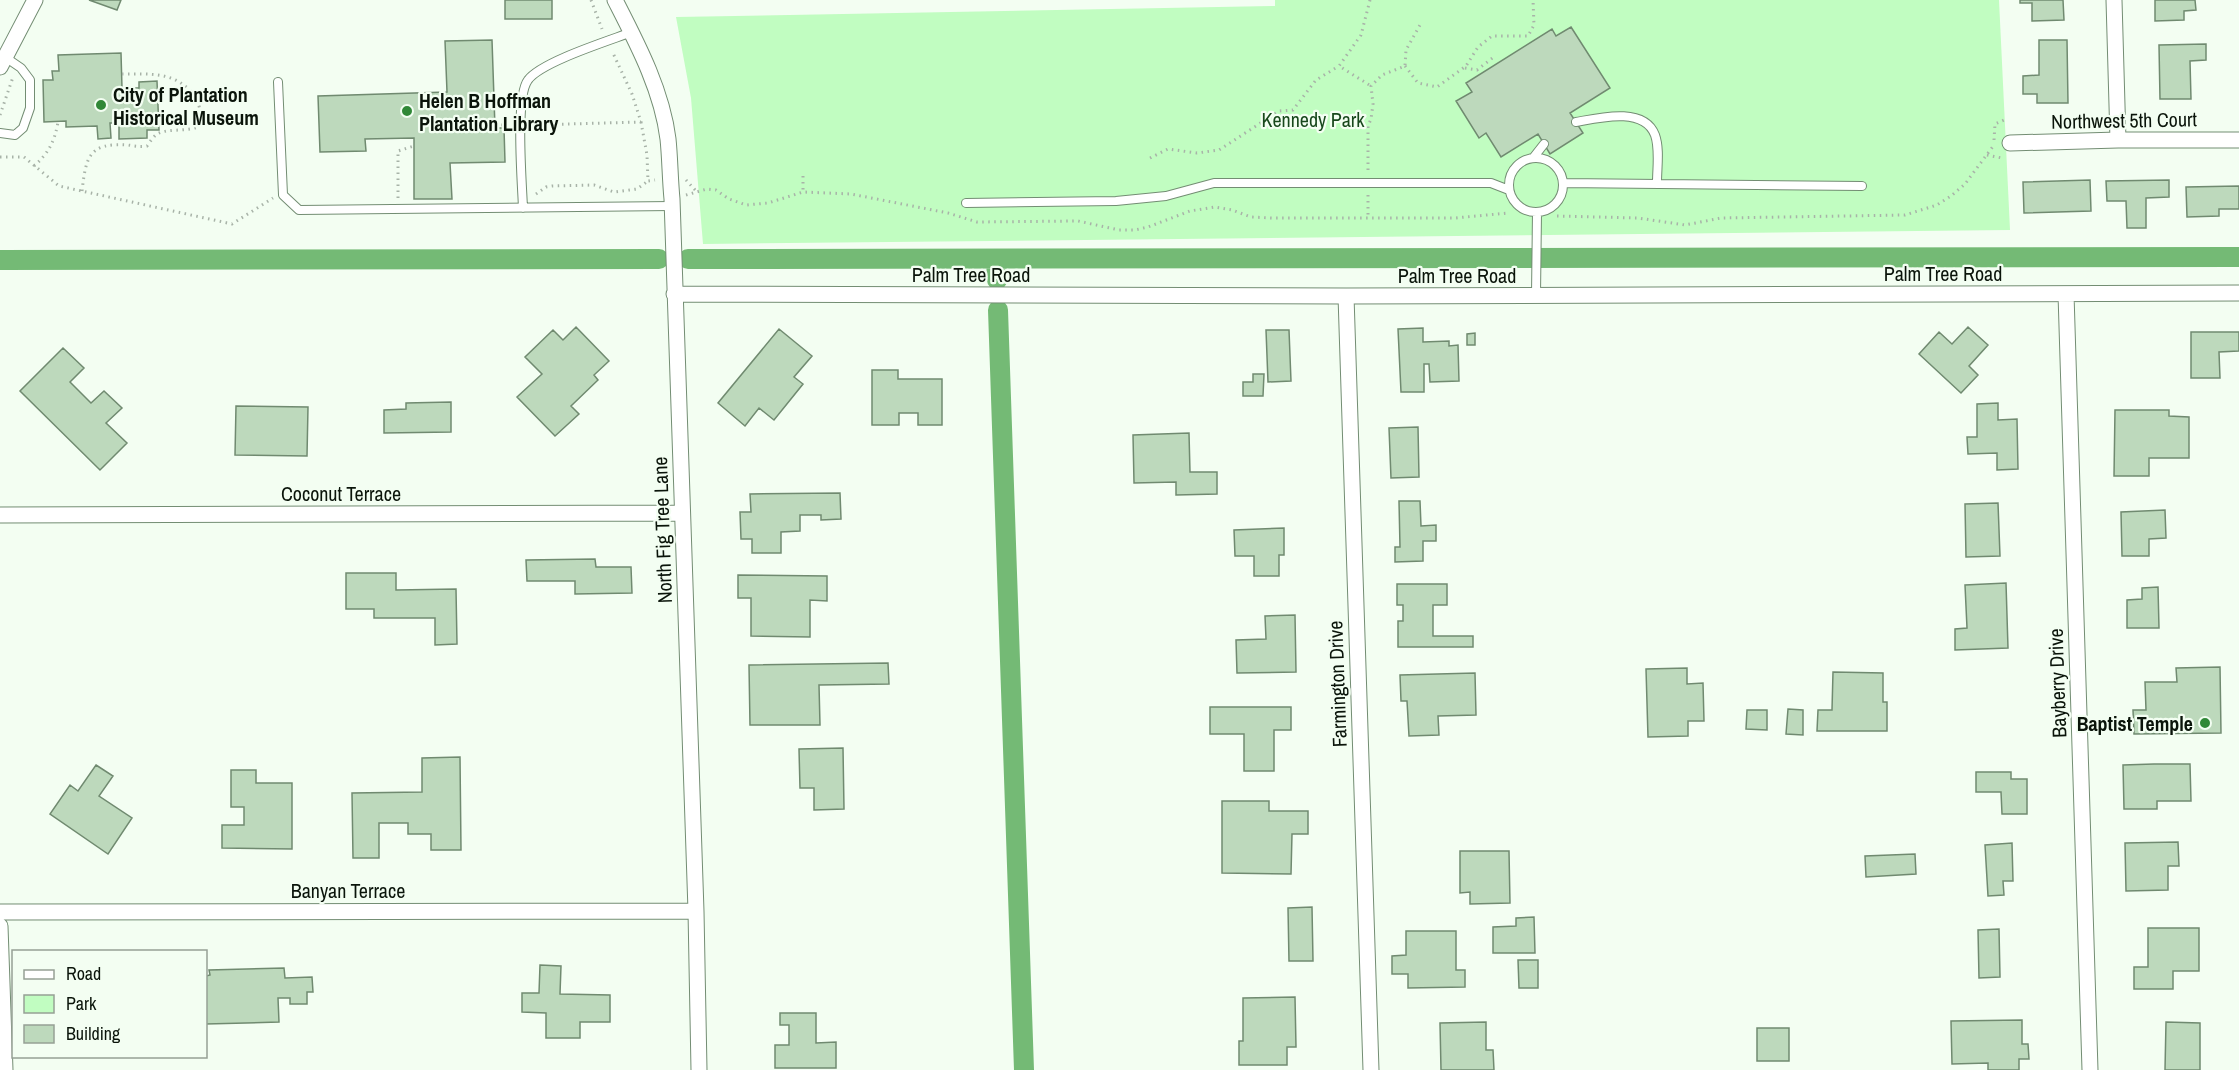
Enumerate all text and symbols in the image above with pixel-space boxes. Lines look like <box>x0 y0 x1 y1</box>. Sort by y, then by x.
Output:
place label: City of Plantation Historical Museum <box>113 81 259 131</box>
place label: Helen B Hoffman Plantation Library <box>419 87 559 137</box>
marker: City of Plantation Historical Museum <box>94 98 108 112</box>
marker: Helen B Hoffman Plantation Library <box>400 104 414 118</box>
street label: Northwest 5th Court <box>2051 105 2198 135</box>
park label: Kennedy Park <box>1261 106 1365 133</box>
street label: Palm Tree Road <box>1884 260 2002 287</box>
street label: Palm Tree Road <box>912 261 1030 288</box>
street label: Palm Tree Road <box>1398 262 1516 289</box>
street label: North Fig Tree Lane <box>646 456 678 604</box>
street label: Coconut Terrace <box>281 480 401 507</box>
street label: Farmington Drive <box>1321 620 1353 748</box>
street label: Bayberry Drive <box>2042 628 2072 738</box>
place label: Baptist Temple <box>2077 710 2193 737</box>
marker: Baptist Temple <box>2198 716 2212 730</box>
street label: Banyan Terrace <box>291 877 405 904</box>
legend <box>12 950 207 1058</box>
text: Road <box>66 961 101 986</box>
text: Park <box>66 991 97 1016</box>
text: Building <box>66 1021 121 1046</box>

